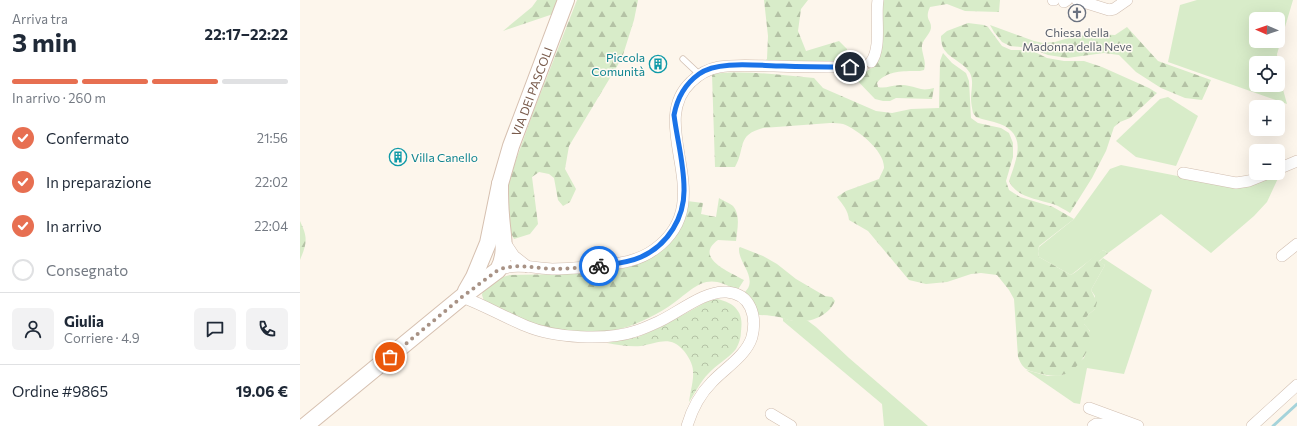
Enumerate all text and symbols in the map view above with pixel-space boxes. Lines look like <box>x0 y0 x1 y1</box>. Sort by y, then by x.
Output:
church icon: Chiesa della Madonna della Neve <box>1067 3 1087 23</box>
text: Arriva tra <box>12 11 68 27</box>
north arrow <box>1249 12 1285 48</box>
map controls <box>1249 12 1285 180</box>
text: 22:17–22:22 <box>205 25 288 43</box>
place label: Chiesa della Madonna della Neve <box>1022 25 1132 53</box>
text: 3 min <box>12 26 77 57</box>
street label: VIA DEI PASCOLI <box>508 45 555 138</box>
place label: Piccola Comunità <box>591 50 645 78</box>
pin <box>833 50 867 84</box>
building icon: Piccola Comunità <box>648 54 668 74</box>
icon: home <box>839 56 861 78</box>
button: locate <box>1249 56 1285 92</box>
text: In arrivo · 260 m <box>12 90 106 106</box>
button: + <box>1249 100 1285 136</box>
icon: check <box>12 127 34 149</box>
text: Confermato <box>46 129 129 147</box>
text: 21:56 <box>257 130 288 146</box>
button: − <box>1249 144 1285 180</box>
building icon: Villa Canello <box>388 147 408 167</box>
place label: Villa Canello <box>411 150 478 164</box>
icon: check <box>12 171 34 193</box>
text: In preparazione <box>46 173 151 191</box>
text: 22:02 <box>255 174 288 190</box>
icon: check <box>12 215 34 237</box>
text: In arrivo <box>46 217 102 235</box>
text: 22:04 <box>254 218 288 234</box>
courier <box>579 246 619 286</box>
icon: bike <box>588 255 610 277</box>
text: Consegnato <box>46 261 128 279</box>
button: person <box>12 308 54 350</box>
button: chat <box>194 308 236 350</box>
button: phone <box>246 308 288 350</box>
text: Giulia <box>64 312 104 330</box>
text: Corriere · 4.9 <box>64 330 140 346</box>
pin <box>373 340 407 374</box>
icon: bag <box>379 346 401 368</box>
text: Ordine #9865 <box>12 382 108 400</box>
text: 19.06 € <box>236 382 288 400</box>

